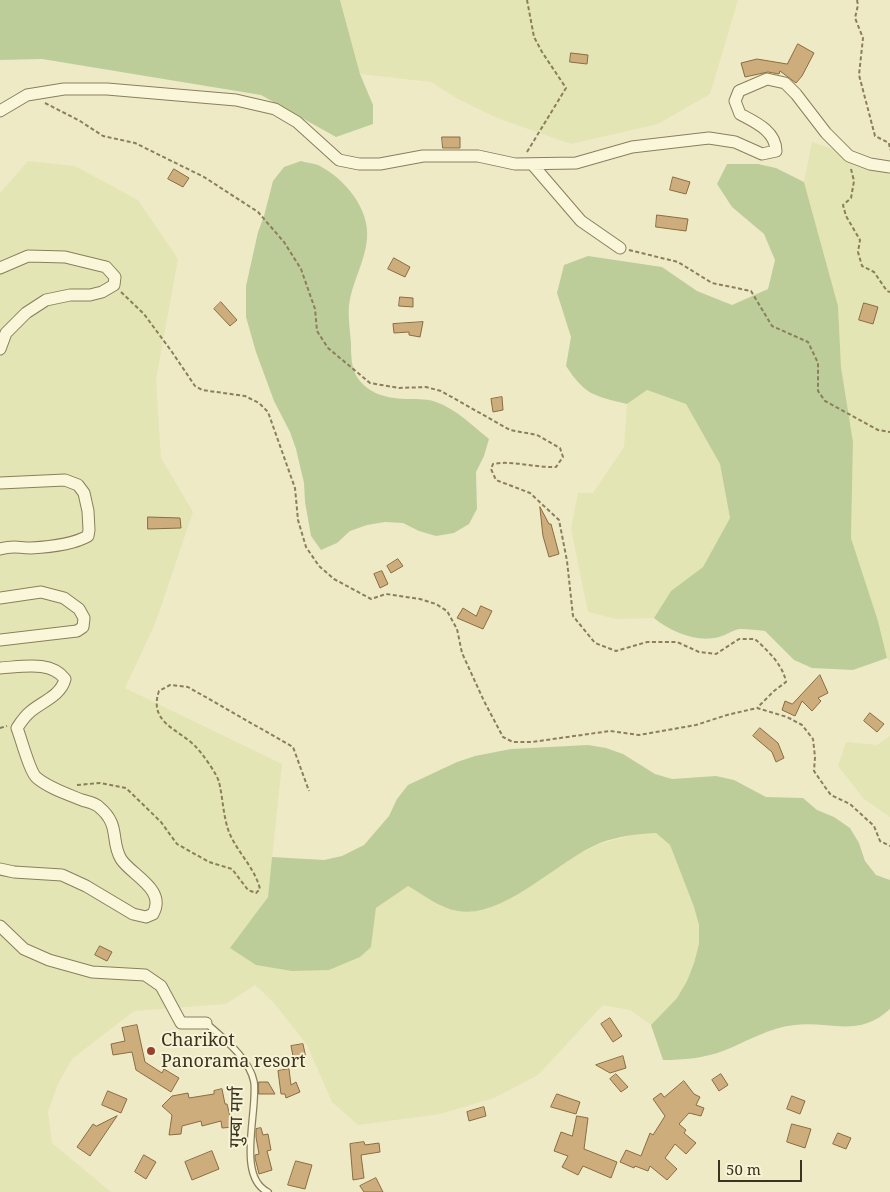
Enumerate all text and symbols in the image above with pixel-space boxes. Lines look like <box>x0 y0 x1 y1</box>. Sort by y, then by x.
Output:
place label: Charikot Panorama resort <box>161 1030 306 1072</box>
marker: Charikot Panorama resort <box>145 1045 157 1057</box>
street label: गुम्बा मार्ग <box>226 1086 248 1148</box>
scale bar <box>720 1150 804 1182</box>
text: 50 m <box>726 1159 761 1179</box>

